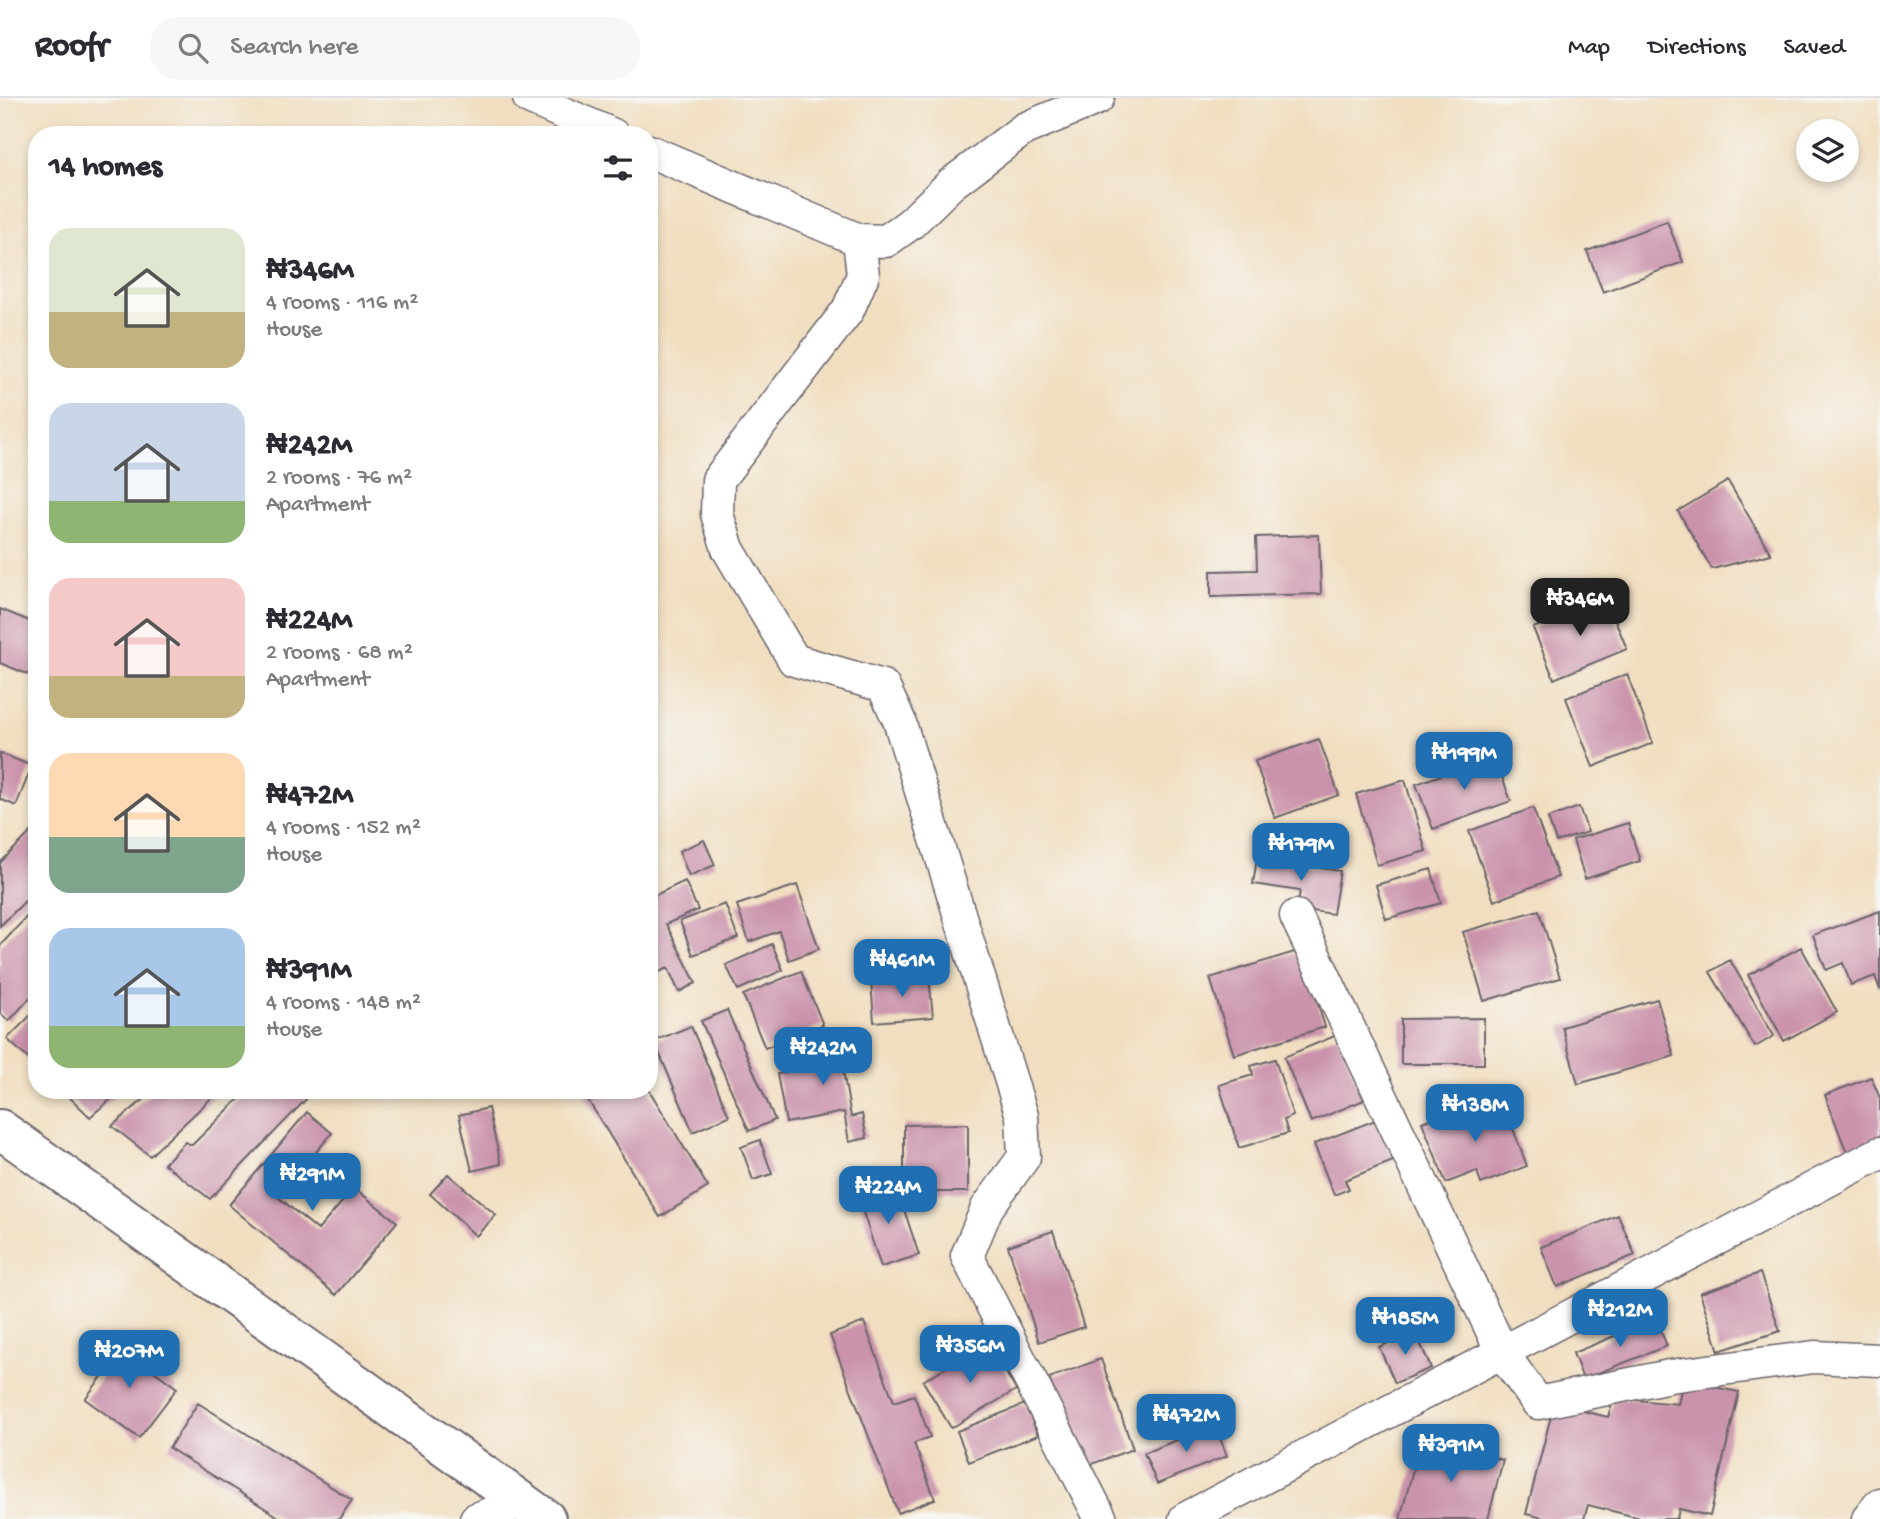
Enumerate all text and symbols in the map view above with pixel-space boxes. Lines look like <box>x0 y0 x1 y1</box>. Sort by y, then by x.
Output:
search box <box>150 17 640 80</box>
text: Roofr <box>35 29 108 67</box>
icon: search <box>174 29 212 67</box>
text: Search here <box>230 33 358 64</box>
text: Map <box>1568 34 1610 63</box>
text: Directions <box>1648 34 1746 63</box>
text: Saved <box>1784 34 1845 63</box>
map controls <box>1796 119 1859 182</box>
button: layers <box>1796 119 1859 182</box>
icon: filters <box>599 149 637 187</box>
text: 14 homes <box>49 151 162 186</box>
text: ₦346M <box>266 255 353 290</box>
icon: home <box>105 256 189 340</box>
text: 4 rooms · 116 m² <box>266 290 418 317</box>
text: House <box>266 317 322 344</box>
text: ₦242M <box>266 430 352 465</box>
icon: home <box>105 431 189 515</box>
text: 2 rooms · 76 m² <box>266 465 412 492</box>
text: Apartment <box>266 492 370 519</box>
pin: ₦346M <box>1531 578 1629 638</box>
text: ₦346M <box>1546 587 1614 614</box>
text: ₦224M <box>266 605 352 640</box>
icon: home <box>105 606 189 690</box>
text: 2 rooms · 68 m² <box>266 640 413 667</box>
text: Apartment <box>266 667 370 694</box>
pin: ₦199M <box>1415 732 1513 792</box>
text: ₦199M <box>1432 741 1496 768</box>
text: ₦472M <box>266 780 353 815</box>
icon: home <box>105 781 189 865</box>
text: 4 rooms · 152 m² <box>266 815 421 842</box>
pin: ₦179M <box>1252 824 1350 883</box>
text: ₦179M <box>1268 832 1334 859</box>
text: House <box>266 842 322 869</box>
pin: ₦461M <box>853 940 951 999</box>
text: ₦461M <box>870 948 934 975</box>
text: ₦391M <box>266 955 351 990</box>
icon: home <box>105 956 189 1040</box>
text: 4 rooms · 148 m² <box>266 990 421 1017</box>
text: House <box>266 1017 322 1044</box>
pin: ₦242M <box>774 1028 872 1087</box>
text: ₦242M <box>790 1036 856 1063</box>
pin: ₦138M <box>1426 1084 1524 1144</box>
text: ₦138M <box>1442 1093 1508 1120</box>
pin: ₦291M <box>263 1154 361 1213</box>
text: ₦291M <box>280 1162 344 1189</box>
pin: ₦224M <box>839 1166 937 1226</box>
text: ₦224M <box>855 1175 921 1202</box>
pin: ₦212M <box>1571 1290 1669 1349</box>
pin: ₦185M <box>1356 1298 1454 1357</box>
text: ₦212M <box>1588 1298 1652 1325</box>
text: ₦185M <box>1372 1306 1438 1333</box>
pin: ₦356M <box>921 1326 1019 1385</box>
pin: ₦207M <box>80 1330 178 1390</box>
text: ₦356M <box>936 1334 1004 1361</box>
text: ₦207M <box>95 1339 163 1366</box>
pin: ₦472M <box>1137 1394 1235 1454</box>
text: ₦472M <box>1153 1403 1219 1430</box>
pin: ₦391M <box>1402 1424 1500 1484</box>
text: ₦391M <box>1418 1433 1484 1460</box>

